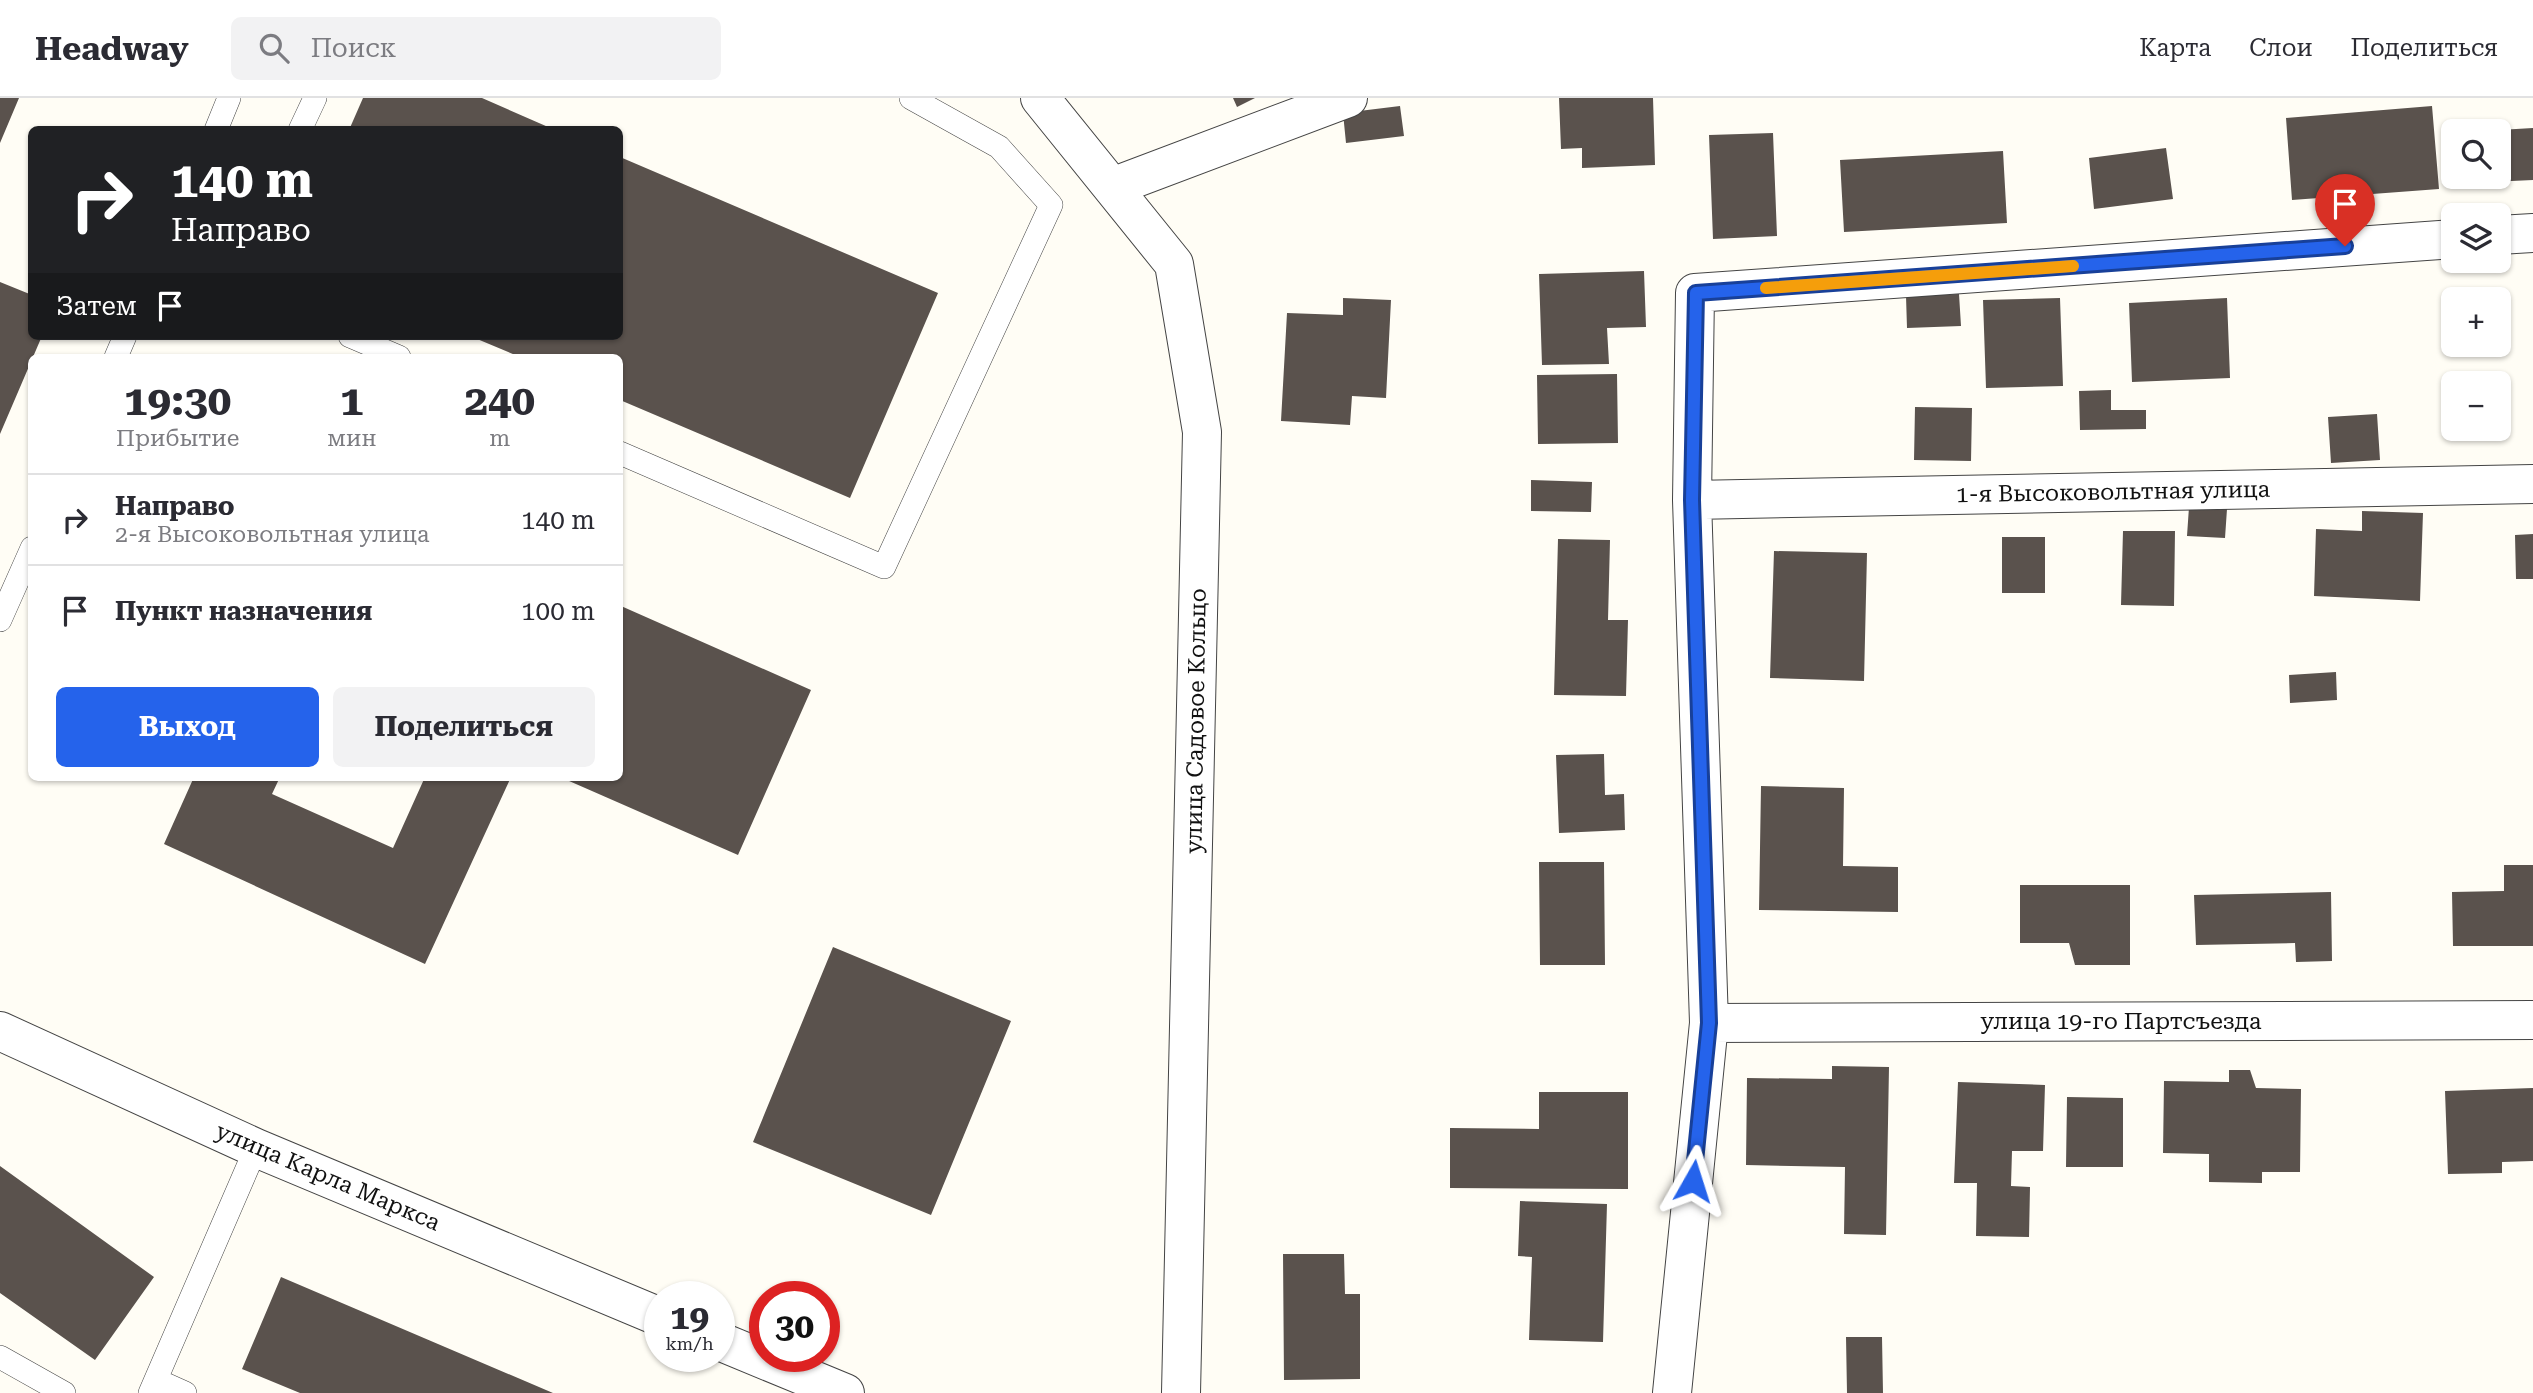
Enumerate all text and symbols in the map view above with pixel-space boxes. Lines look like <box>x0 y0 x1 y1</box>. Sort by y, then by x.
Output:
search box <box>231 17 721 80</box>
text: Headway <box>35 29 189 68</box>
icon: search <box>255 29 293 67</box>
text: Поиск <box>311 33 396 63</box>
text: Карта <box>2139 34 2211 62</box>
text: Слои <box>2249 34 2312 62</box>
text: Поделиться <box>2350 34 2498 62</box>
map controls <box>2441 119 2511 441</box>
button: search <box>2441 119 2511 189</box>
text: 140 m <box>171 152 313 209</box>
icon: right <box>56 154 147 245</box>
pin <box>2315 174 2375 246</box>
icon: arrive <box>2326 185 2364 223</box>
button: layers <box>2441 203 2511 273</box>
text: Направо <box>171 211 311 249</box>
icon: arrive <box>151 287 189 325</box>
button: + <box>2441 287 2511 357</box>
text: Затем <box>56 291 137 321</box>
button: − <box>2441 371 2511 441</box>
text: 19:30 <box>124 376 231 425</box>
text: 1 <box>340 376 364 425</box>
text: 240 <box>464 376 535 425</box>
text: Прибытие <box>116 425 239 452</box>
text: мин <box>327 425 376 452</box>
text: m <box>489 425 510 452</box>
street label: 1-я Высоковольтная улица <box>1956 476 2271 508</box>
text: Направо <box>115 491 235 521</box>
icon: right <box>56 501 94 539</box>
text: 140 m <box>521 505 595 535</box>
text: 2-я Высоковольтная улица <box>115 521 429 548</box>
street label: улица Садовое Кольцо <box>1180 588 1212 854</box>
icon: arrive <box>56 592 94 630</box>
text: Пункт назначения <box>115 596 372 626</box>
text: 100 m <box>521 596 595 626</box>
button: Выход <box>56 687 319 767</box>
button: Поделиться <box>333 687 595 767</box>
street label: улица 19-го Партсъезда <box>1980 1008 2262 1035</box>
street label: улица Карла Маркса <box>212 1117 445 1237</box>
position arrow <box>1656 1144 1730 1218</box>
speed limit sign: 30 <box>749 1281 840 1372</box>
text: 19 <box>670 1297 709 1338</box>
text: km/h <box>665 1333 714 1354</box>

